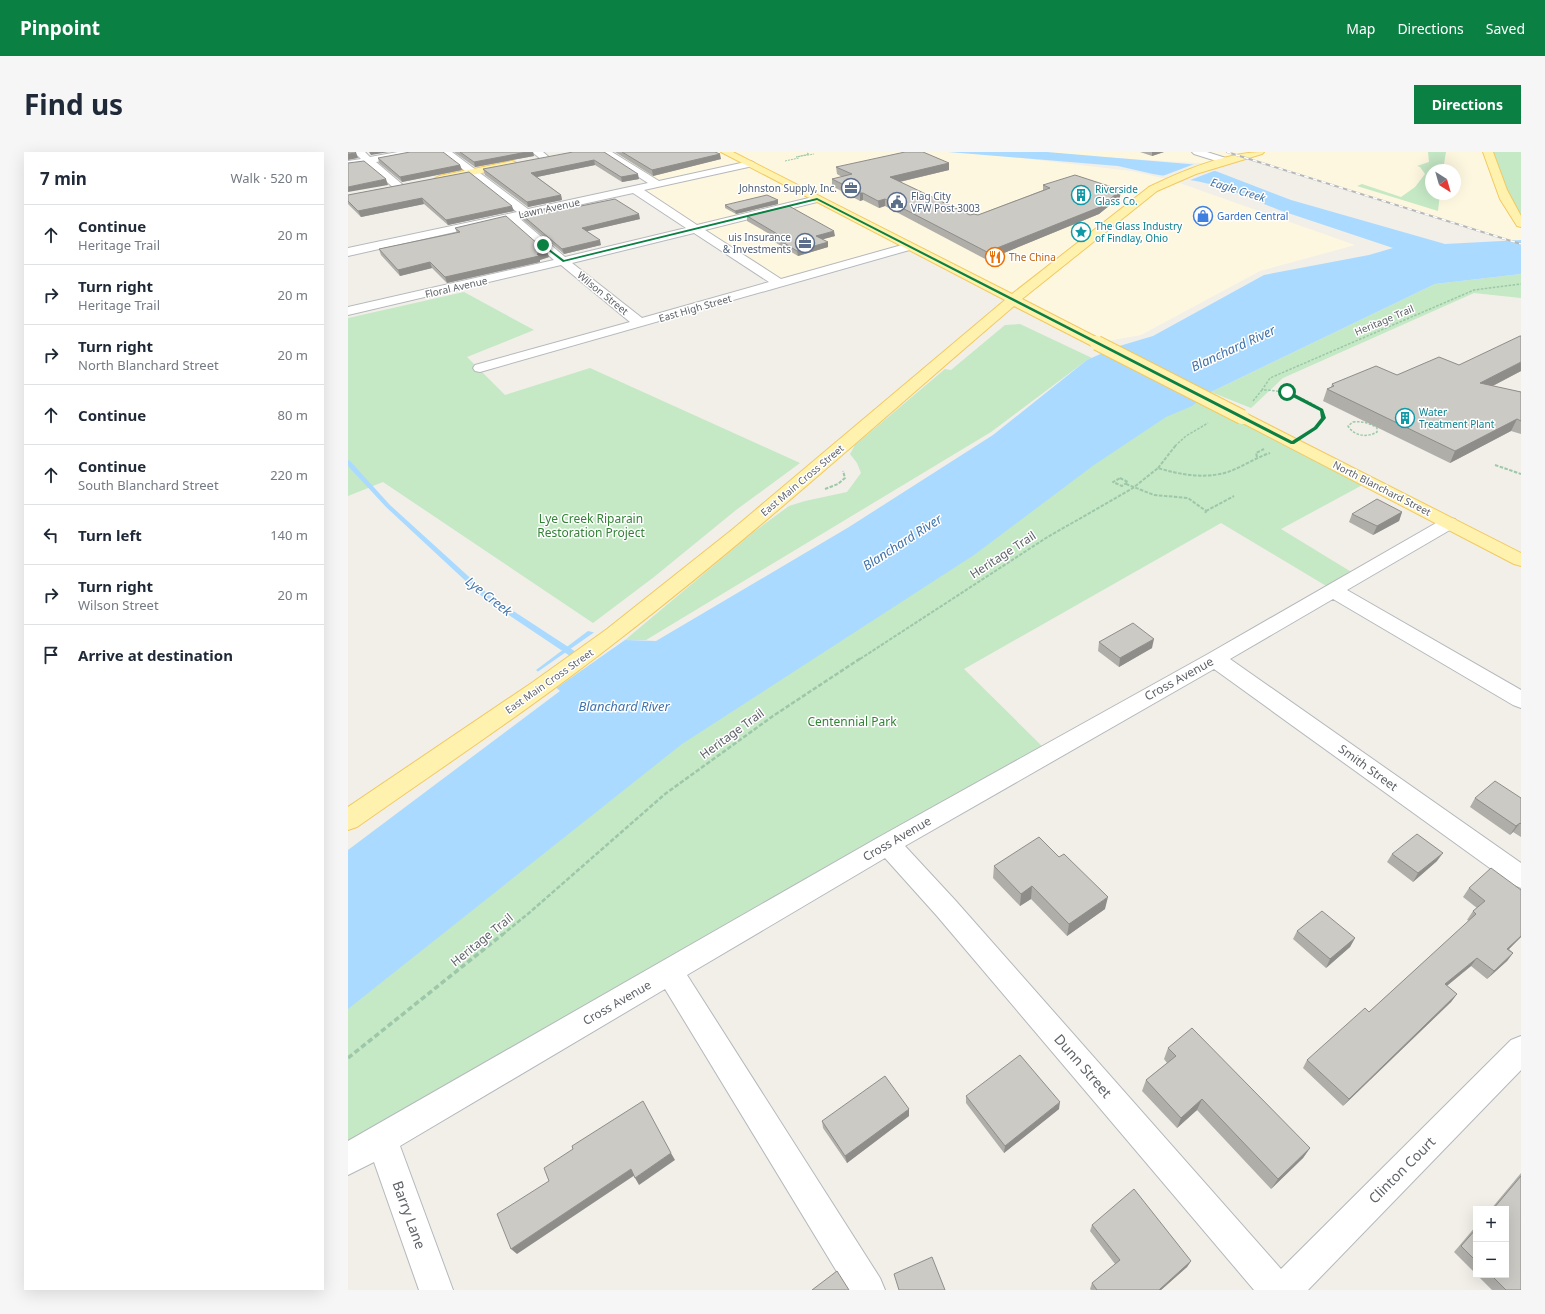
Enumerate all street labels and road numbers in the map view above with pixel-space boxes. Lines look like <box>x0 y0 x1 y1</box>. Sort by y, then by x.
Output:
street label: Lawn Avenue <box>517 195 581 221</box>
street label: Wilson Street <box>575 268 632 318</box>
street label: Floral Avenue <box>423 273 489 301</box>
street label: East High Street <box>657 291 733 325</box>
street label: Heritage Trail <box>1352 301 1416 339</box>
street label: East Main Cross Street <box>757 441 847 519</box>
street label: North Blanchard Street <box>1331 457 1434 519</box>
street label: Heritage Trail <box>966 527 1039 582</box>
street label: East Main Cross Street <box>502 645 596 717</box>
street label: Cross Avenue <box>1141 653 1216 704</box>
street label: Heritage Trail <box>696 704 767 763</box>
street label: Smith Street <box>1335 740 1402 795</box>
street label: Cross Avenue <box>859 812 934 865</box>
street label: Heritage Trail <box>447 909 516 970</box>
street label: Cross Avenue <box>579 976 654 1029</box>
street label: Dunn Street <box>1050 1030 1116 1102</box>
street label: Clinton Court <box>1364 1132 1439 1207</box>
street label: Barry Lane <box>388 1178 431 1252</box>

